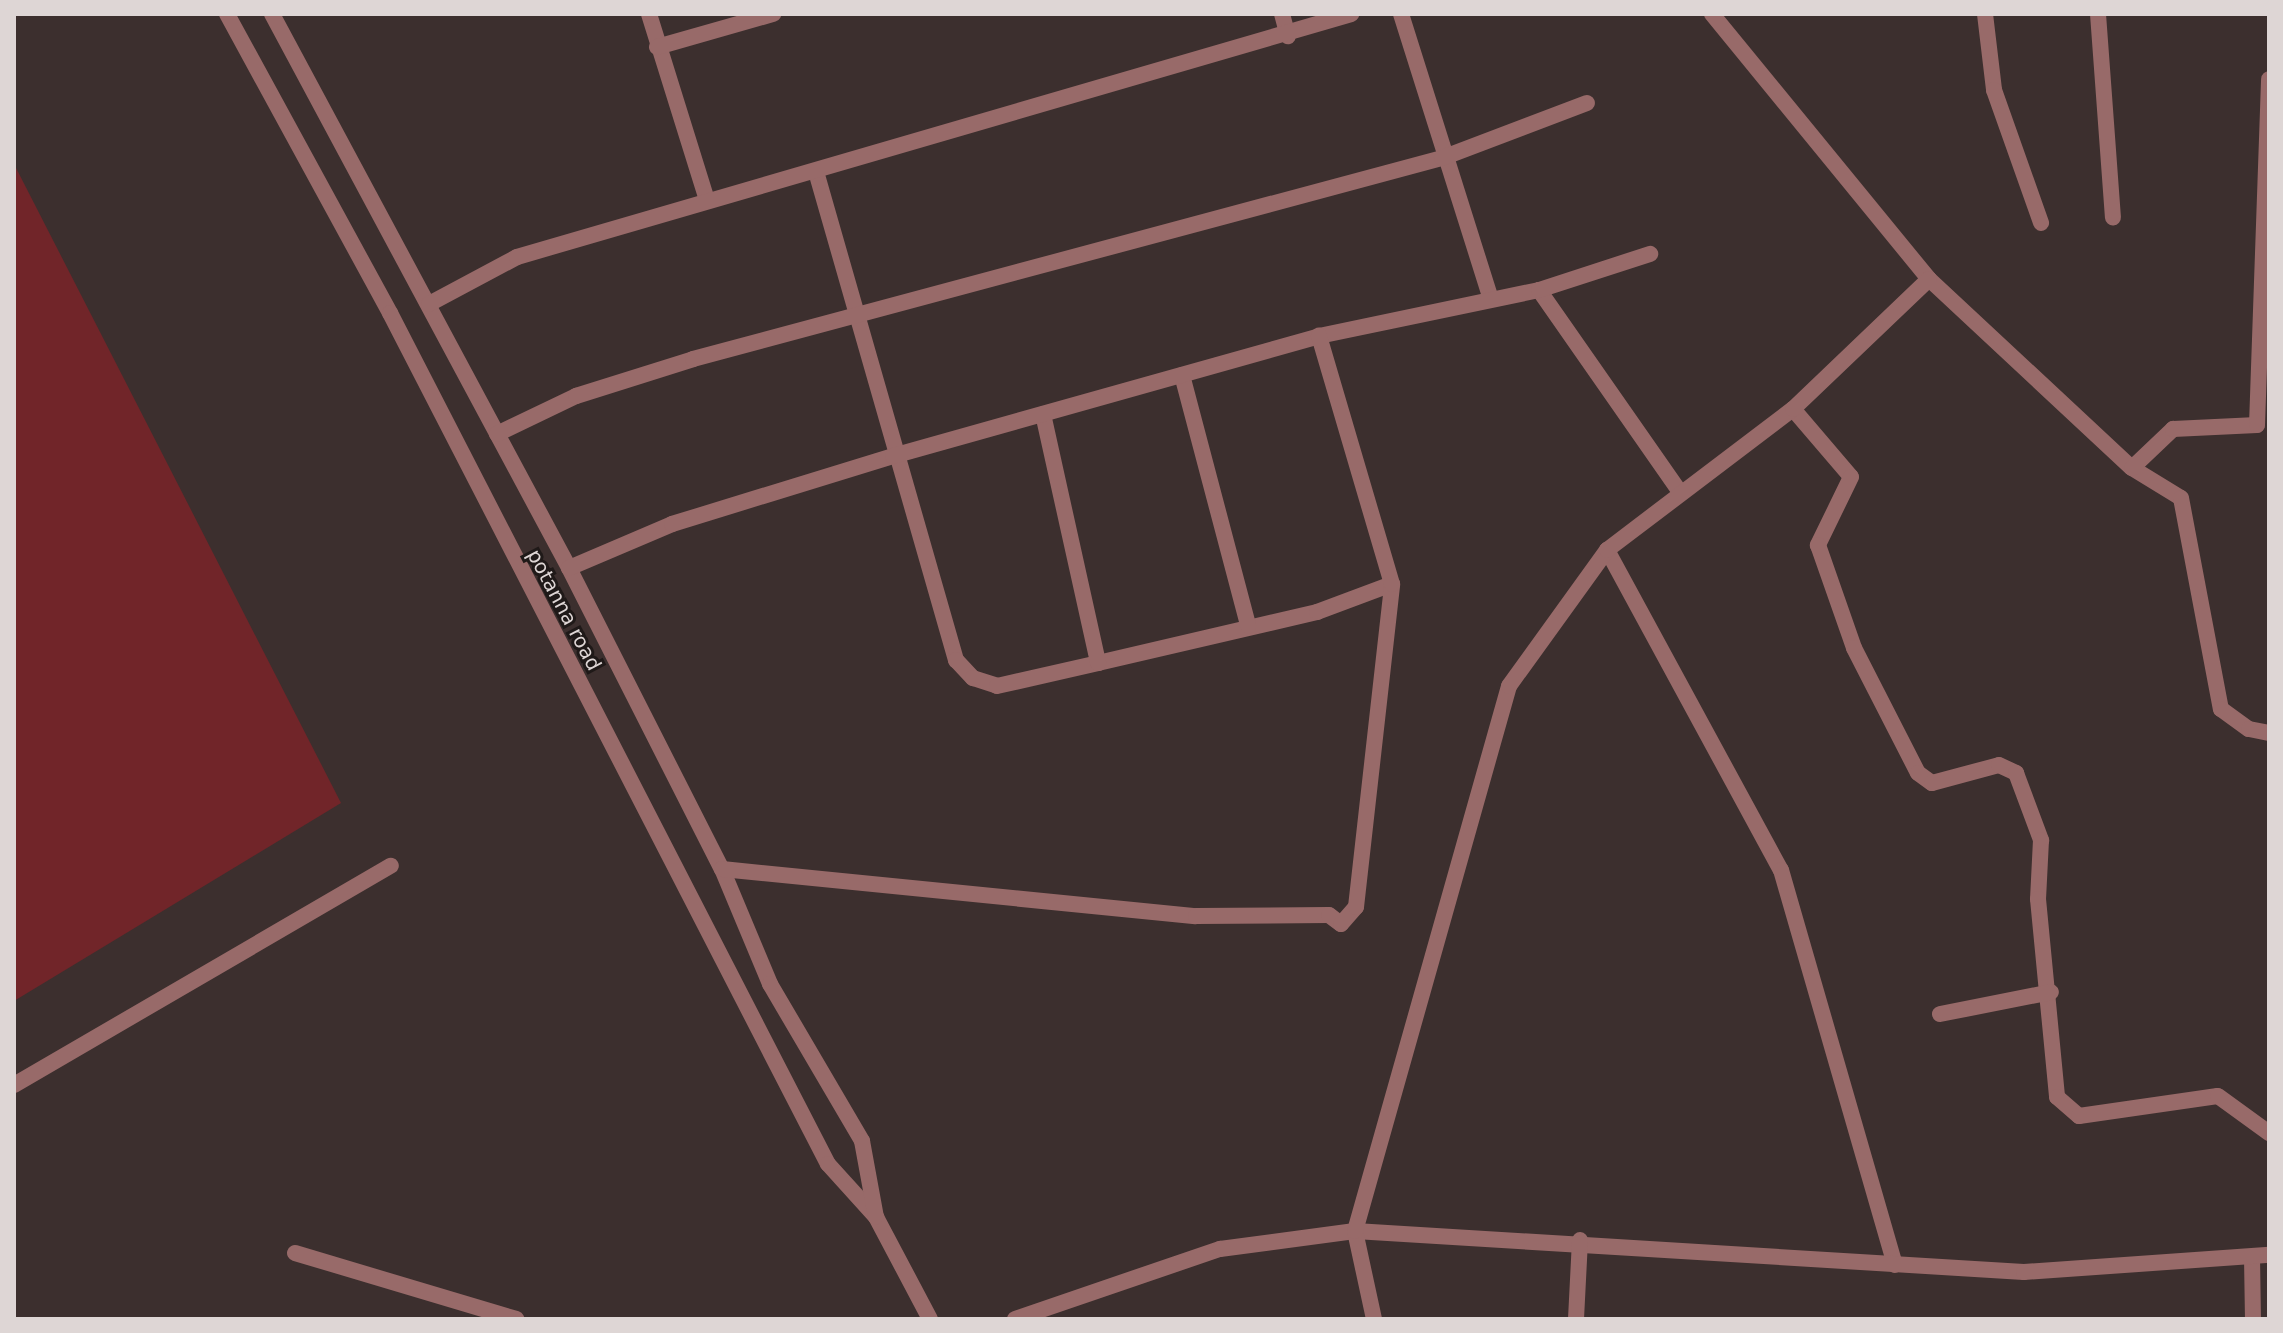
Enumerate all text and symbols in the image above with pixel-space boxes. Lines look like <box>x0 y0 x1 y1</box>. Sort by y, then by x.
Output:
street label: potanna road <box>522 545 606 675</box>

